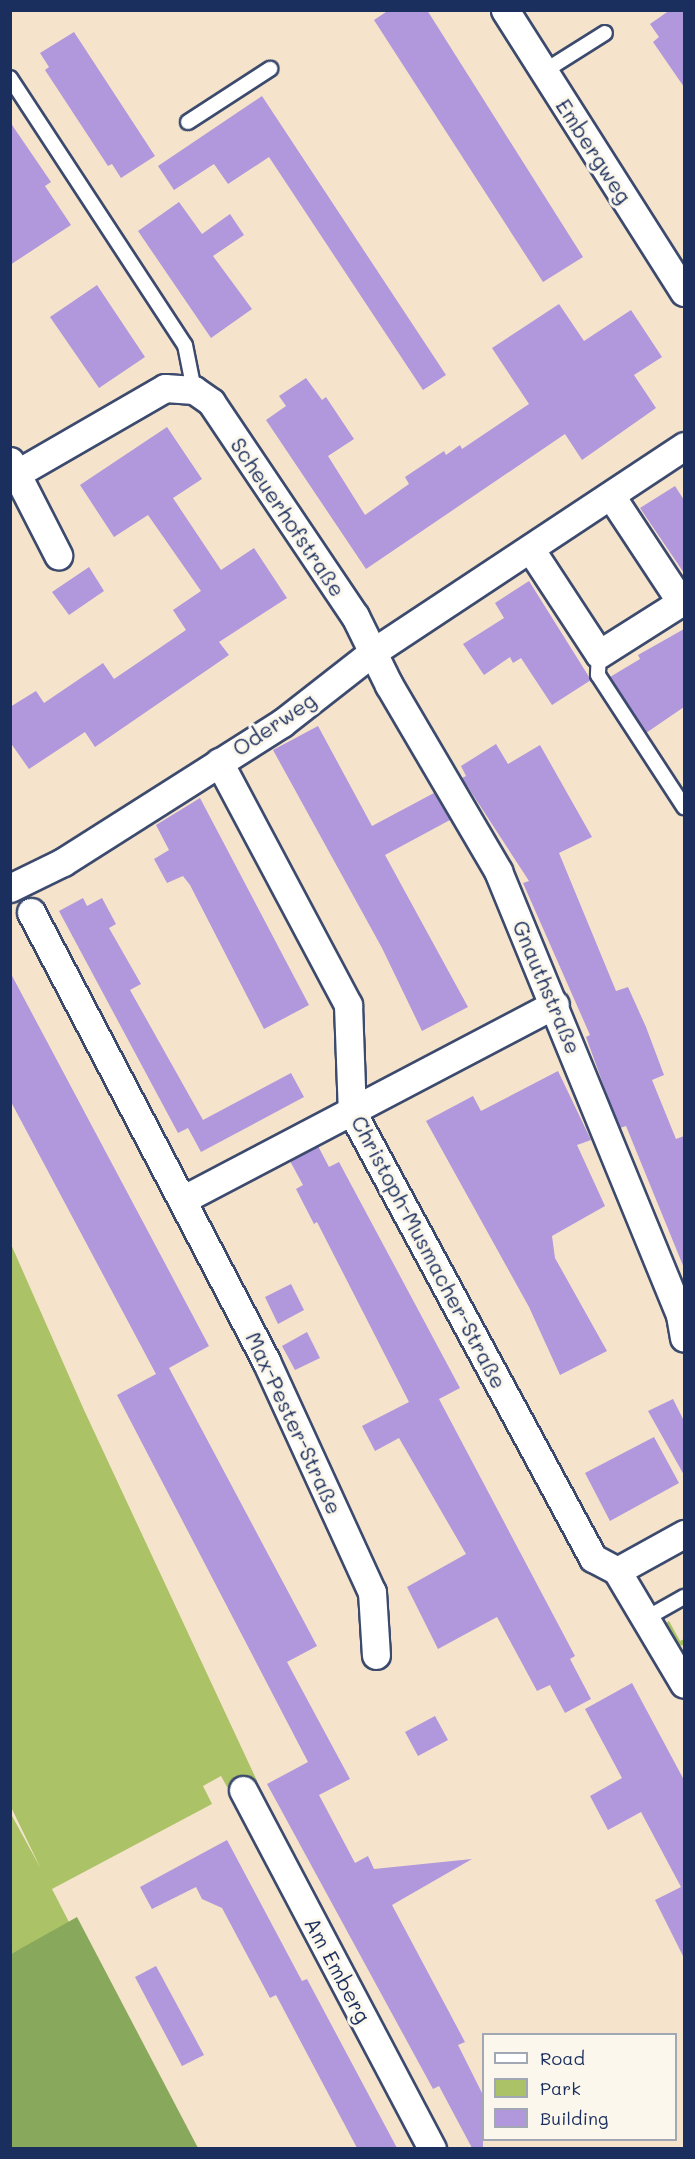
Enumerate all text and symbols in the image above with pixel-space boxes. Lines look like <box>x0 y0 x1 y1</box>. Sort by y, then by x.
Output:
street label: Embergweg <box>551 94 637 208</box>
street label: Scheuerhofstraße <box>226 433 350 601</box>
street label: Oderweg <box>228 687 320 761</box>
street label: Gnauthstraße <box>508 917 586 1057</box>
street label: Christoph-Musmacher-Straße <box>346 1111 512 1393</box>
street label: Max-Pester-Straße <box>241 1328 347 1518</box>
street label: Am Emberg <box>300 1913 376 2027</box>
legend <box>482 2033 677 2141</box>
text: Road <box>540 2046 585 2070</box>
text: Park <box>540 2076 581 2100</box>
text: Building <box>540 2106 608 2130</box>

